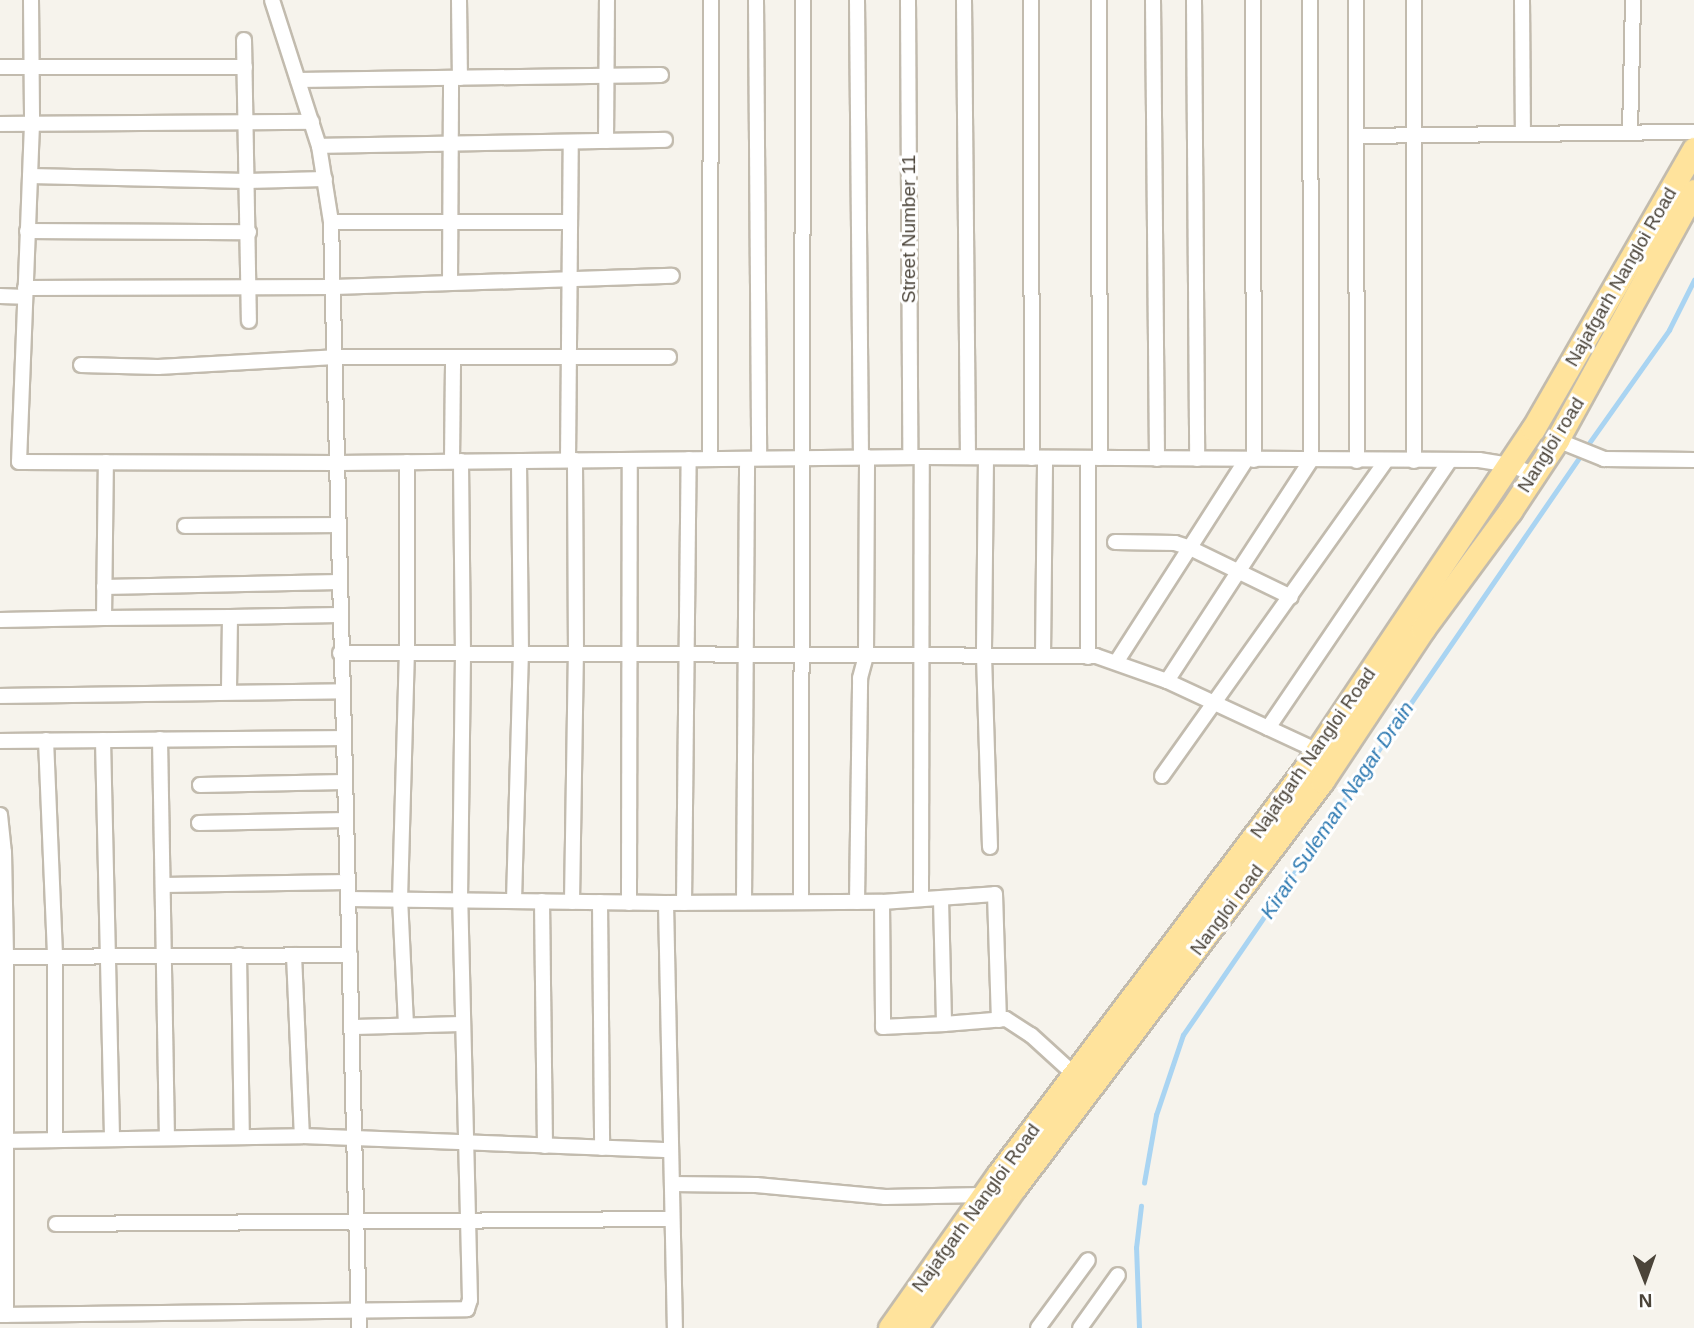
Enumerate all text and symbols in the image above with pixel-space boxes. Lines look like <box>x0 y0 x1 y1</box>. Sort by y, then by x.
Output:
street label: Street Number 11 <box>898 155 920 303</box>
street label: Najafgarh Nangloi Road <box>1560 183 1682 371</box>
street label: Nangloi road <box>1513 393 1589 497</box>
street label: Najafgarh Nangloi Road <box>1246 663 1380 843</box>
water label: Kirari Suleman Nagar Drain <box>1255 697 1419 923</box>
street label: Nangloi road <box>1185 860 1269 960</box>
street label: Najafgarh Nangloi Road <box>907 1119 1045 1297</box>
north arrow <box>1610 1244 1680 1314</box>
text: N <box>1638 1290 1652 1311</box>

